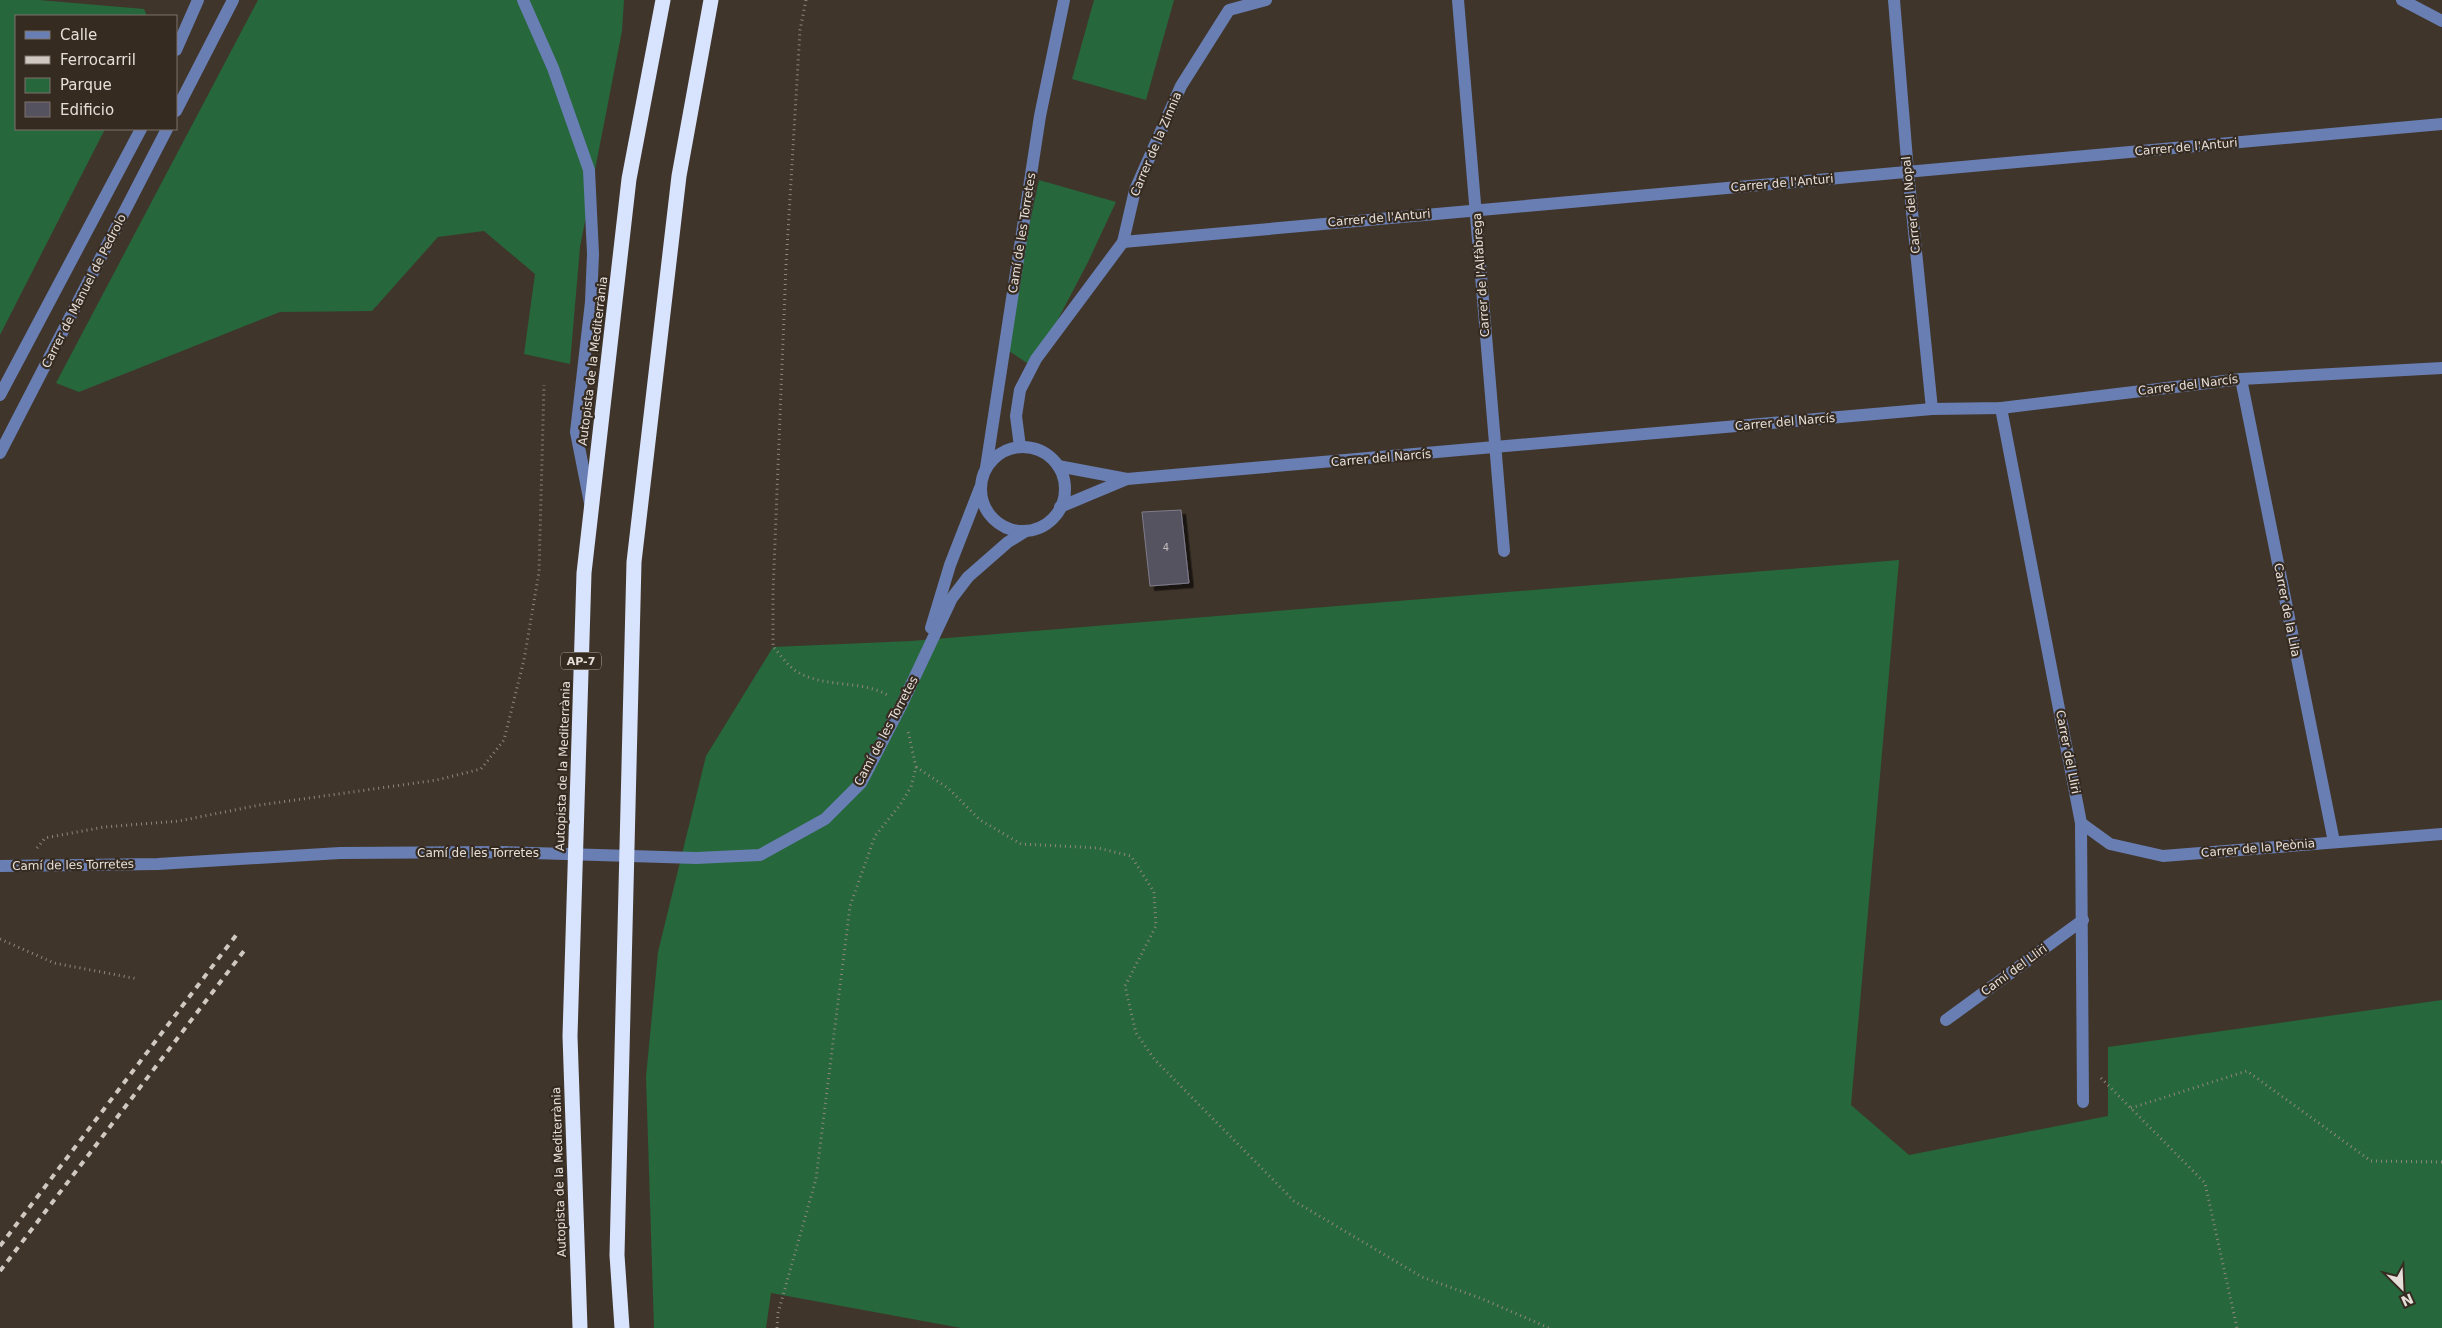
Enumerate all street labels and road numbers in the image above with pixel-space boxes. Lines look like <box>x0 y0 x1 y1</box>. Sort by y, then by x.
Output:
street label: Carrer de la Zinnia <box>1128 90 1184 198</box>
street label: Carrer de l'Anturi <box>2134 136 2238 158</box>
street label: Carrer del Nopal <box>1899 156 1923 254</box>
street label: Camí de les Torretes <box>1006 172 1038 294</box>
street label: Carrer de l'Anturi <box>1730 172 1834 194</box>
street label: Carrer de l'Anturi <box>1327 207 1431 229</box>
street label: Carrer de Manuel de Pedrolo <box>39 212 129 370</box>
street label: Carrer de l'Alfàbrega <box>1470 212 1492 338</box>
street label: Autopista de la Mediterrània <box>576 276 610 446</box>
street label: Carrer del Narcís <box>2137 372 2239 398</box>
street label: Carrer del Narcís <box>1734 411 1836 433</box>
street label: Carrer del Narcís <box>1330 447 1432 469</box>
street label: Carrer de la Lila <box>2271 562 2303 658</box>
road number: AP-7 <box>561 652 601 669</box>
street label: Camí de les Torretes <box>851 674 921 788</box>
street label: Autopista de la Mediterrània <box>553 681 573 851</box>
street label: Carrer del Lliri <box>2053 709 2083 795</box>
street label: Carrer de la Peònia <box>2200 836 2316 860</box>
street label: Camí de les Torretes <box>417 846 539 860</box>
street label: Camí de les Torretes <box>12 857 134 873</box>
street label: Camí del Lliri <box>1978 941 2050 999</box>
street label: Autopista de la Mediterrània <box>549 1087 569 1257</box>

